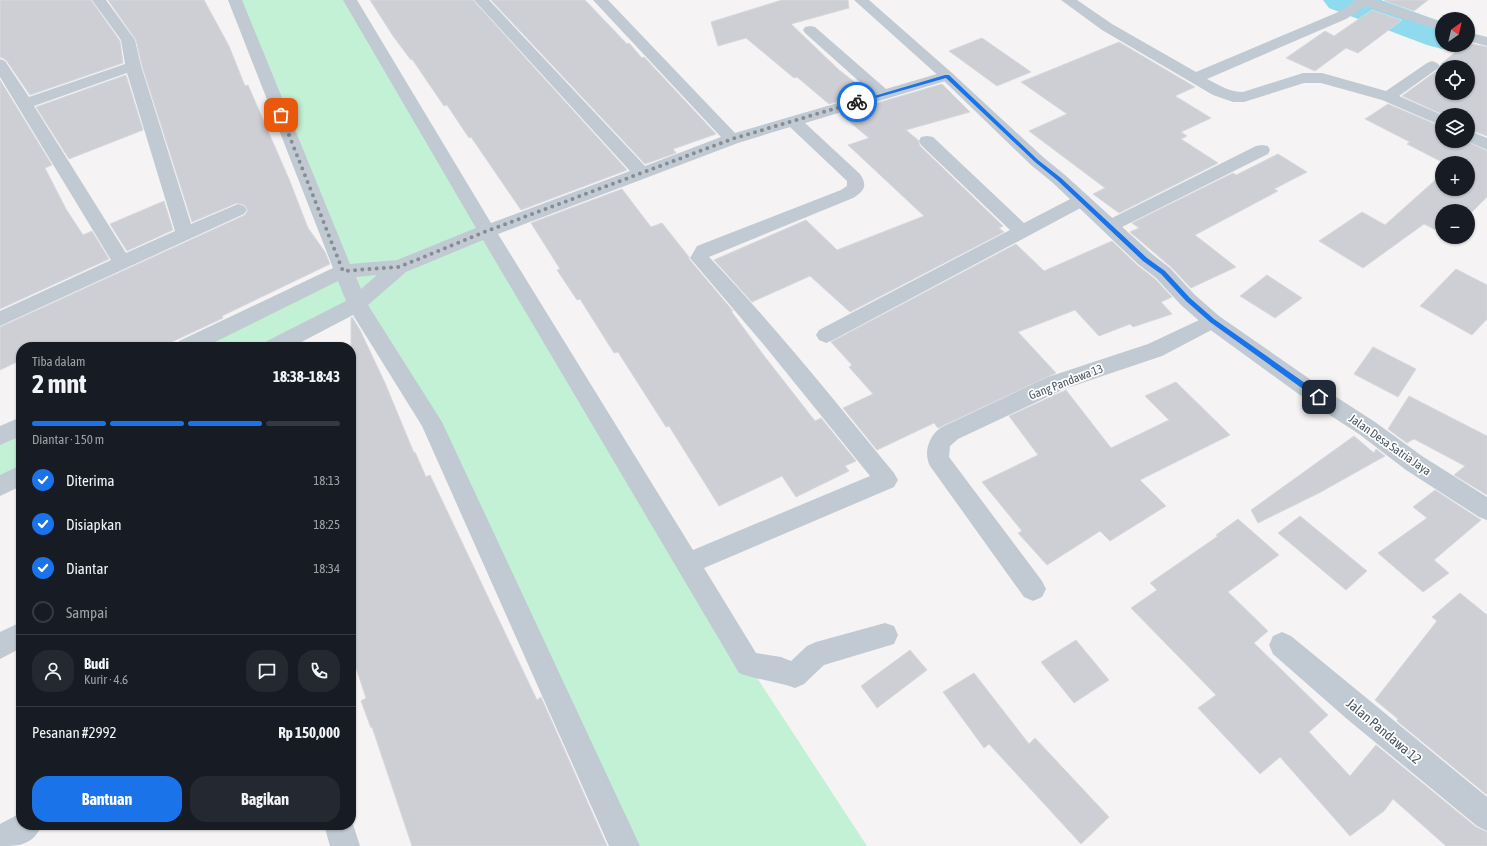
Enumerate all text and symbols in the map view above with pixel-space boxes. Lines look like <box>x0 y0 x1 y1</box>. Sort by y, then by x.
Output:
north arrow <box>1435 12 1475 52</box>
map controls <box>1435 12 1475 244</box>
button: locate <box>1435 60 1475 100</box>
courier <box>837 82 877 122</box>
icon: bike <box>846 91 868 113</box>
pin <box>264 98 298 132</box>
icon: bag <box>270 104 292 126</box>
button: layers <box>1435 108 1475 148</box>
button: + <box>1435 156 1475 196</box>
button: − <box>1435 204 1475 244</box>
text: Tiba dalam <box>32 354 85 369</box>
street label: Gang Pandawa 13 <box>1027 361 1105 403</box>
text: 18:38–18:43 <box>273 368 340 385</box>
text: 2 mnt <box>32 369 87 399</box>
pin <box>1302 380 1336 414</box>
icon: home <box>1308 386 1330 408</box>
street label: Jalan Desa Satria Jaya <box>1346 412 1434 478</box>
text: Diantar · 150 m <box>32 432 104 447</box>
icon: check <box>32 469 54 491</box>
text: Diterima <box>66 472 114 489</box>
text: 18:13 <box>313 473 340 488</box>
icon: check <box>32 513 54 535</box>
text: Disiapkan <box>66 516 122 533</box>
text: 18:25 <box>313 517 340 532</box>
icon: check <box>32 557 54 579</box>
text: Diantar <box>66 560 108 577</box>
text: 18:34 <box>313 561 340 576</box>
text: Sampai <box>66 604 108 621</box>
button: person <box>32 650 74 692</box>
button: chat <box>246 650 288 692</box>
button: phone <box>298 650 340 692</box>
text: Budi <box>84 655 109 672</box>
text: Kurir · 4.6 <box>84 672 128 687</box>
street label: Jalan Pandawa 12 <box>1343 695 1425 767</box>
text: Pesanan #2992 <box>32 724 117 741</box>
text: Rp 150,000 <box>278 724 340 741</box>
button: Bantuan <box>32 776 182 822</box>
button: Bagikan <box>190 776 340 822</box>

